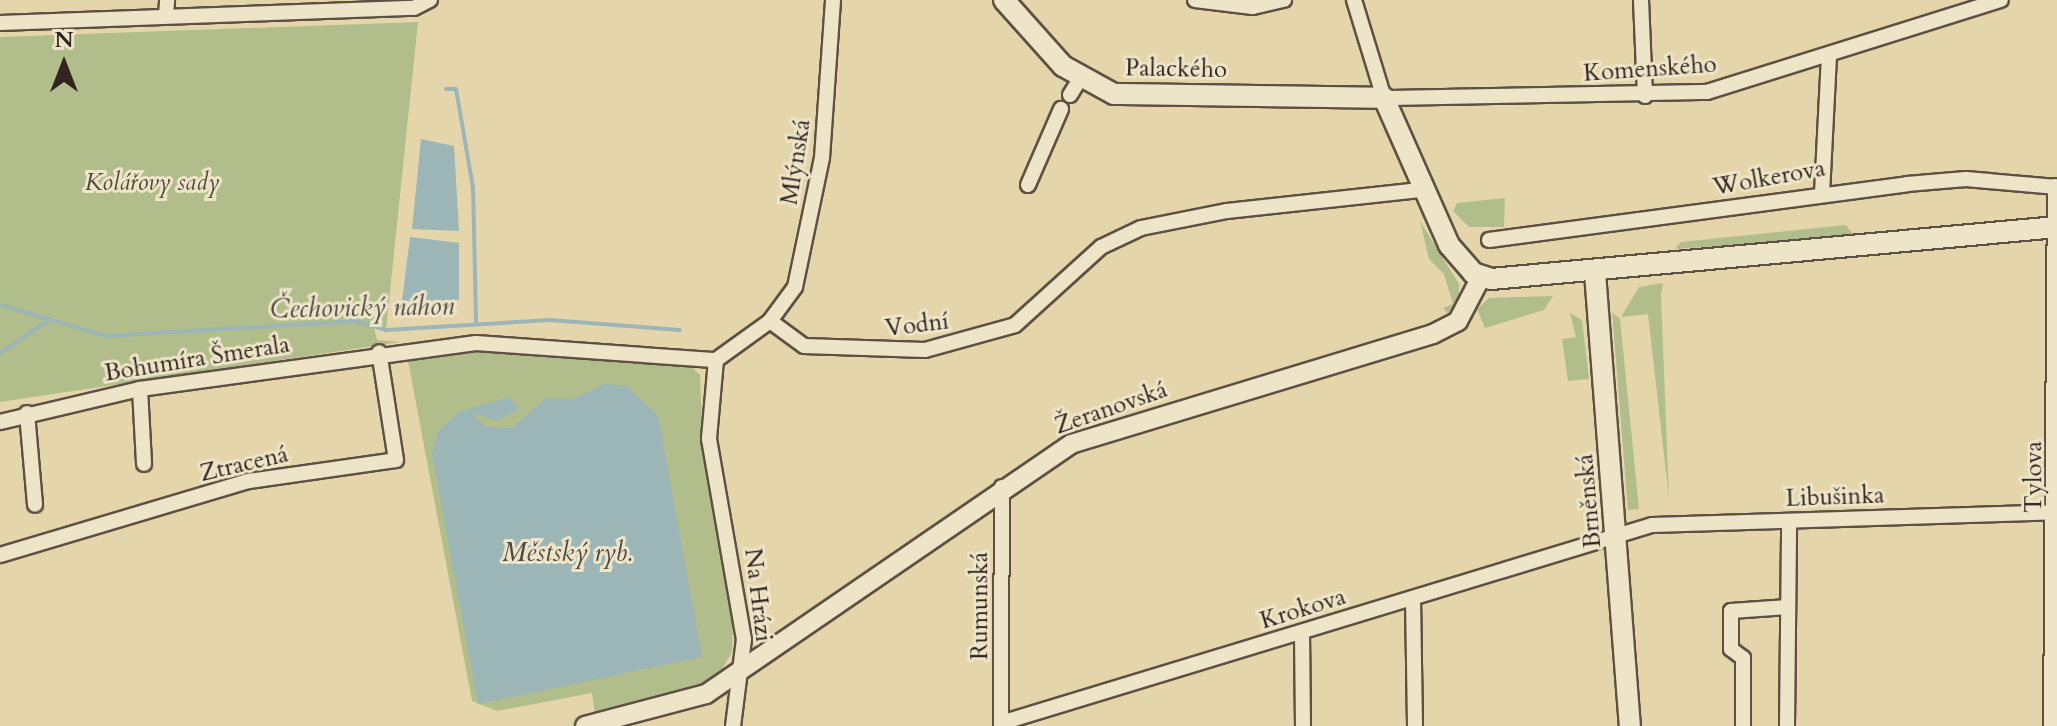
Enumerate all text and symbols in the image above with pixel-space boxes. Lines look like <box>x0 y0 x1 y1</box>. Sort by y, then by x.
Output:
north arrow <box>24 24 104 104</box>
text: N <box>54 25 74 55</box>
street label: Komenského <box>1582 50 1718 88</box>
street label: Palackého <box>1125 54 1227 84</box>
street label: Mlýnská <box>775 117 817 207</box>
street label: Wolkerova <box>1711 154 1827 202</box>
park label: Kolářovy sady <box>85 169 219 197</box>
water label: Čechovický náhon <box>270 291 454 325</box>
street label: Vodní <box>884 307 950 343</box>
street label: Bohumíra Šmerala <box>102 330 292 388</box>
street label: Žeranovská <box>1051 375 1171 441</box>
street label: Ztracená <box>197 440 291 488</box>
street label: Tylova <box>2020 441 2048 513</box>
street label: Brněnská <box>1571 453 1607 549</box>
street label: Libušinka <box>1785 481 1885 513</box>
water label: Městský ryb. <box>502 537 632 569</box>
street label: Na Hrázi <box>738 547 778 643</box>
street label: Rumunská <box>966 552 994 660</box>
street label: Krokova <box>1257 582 1349 636</box>

